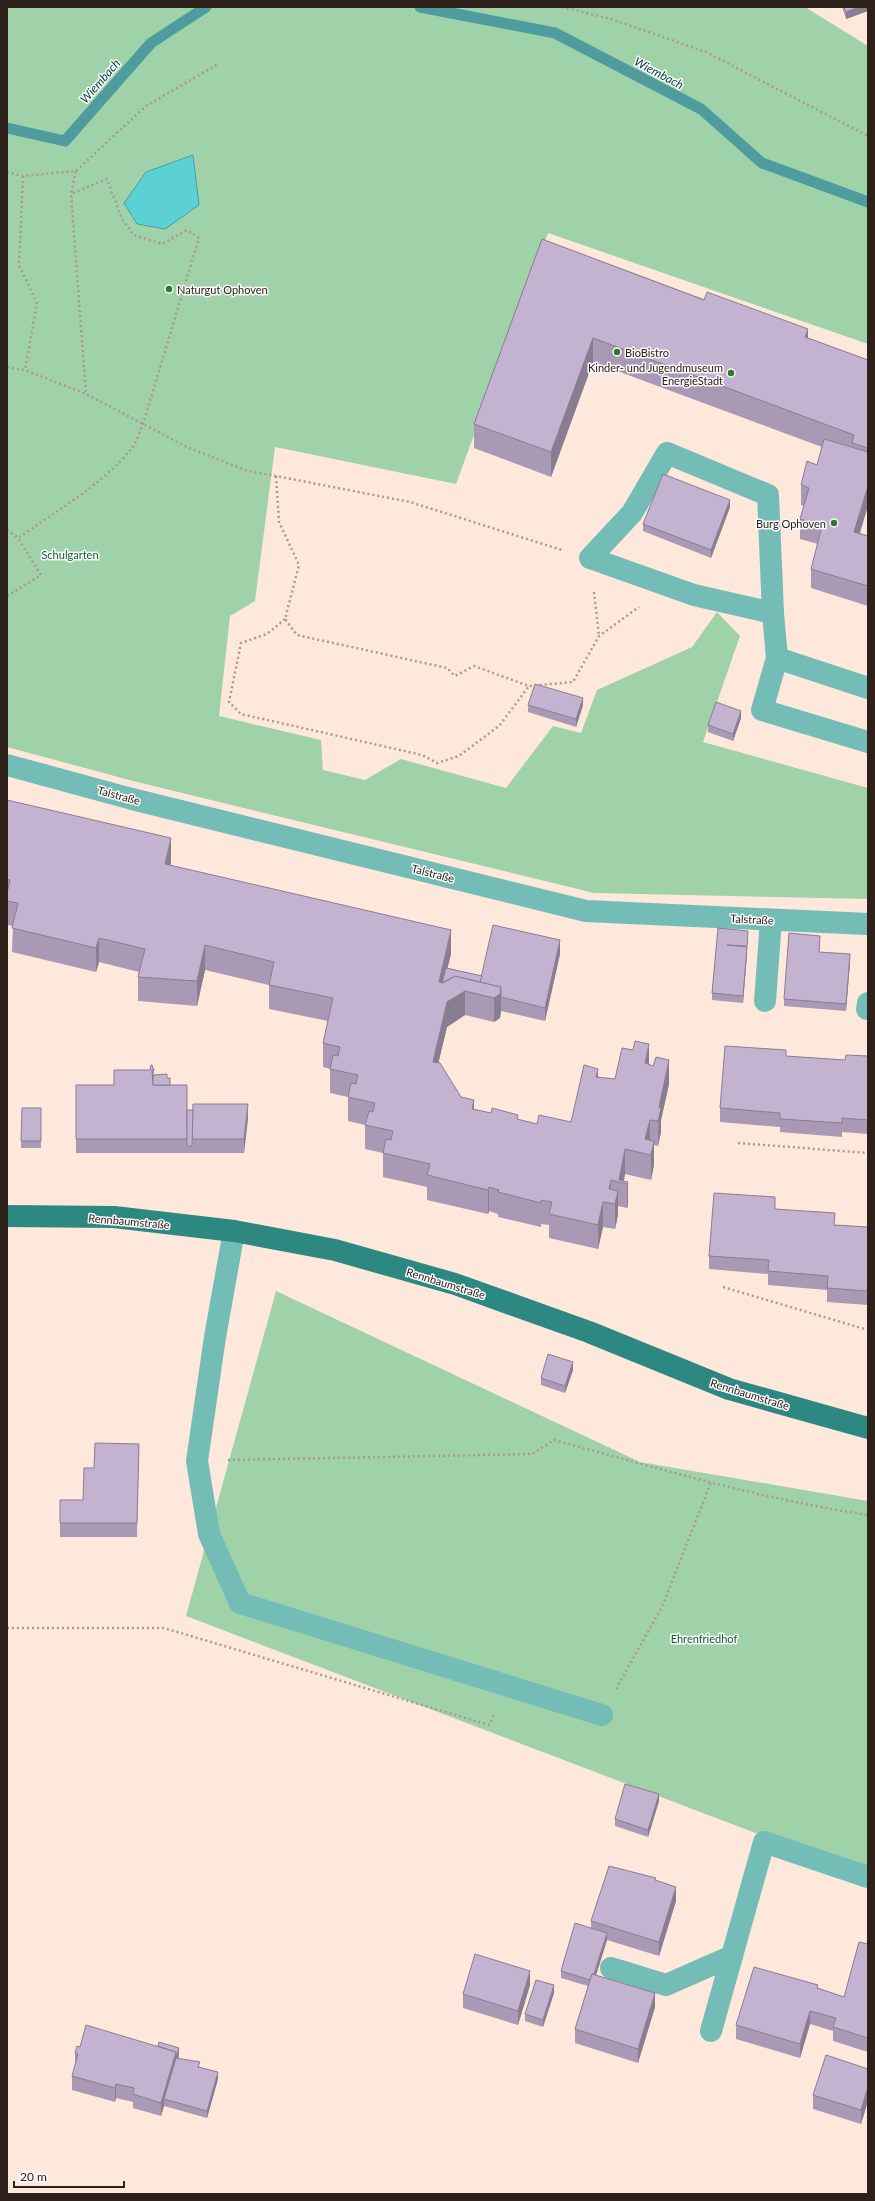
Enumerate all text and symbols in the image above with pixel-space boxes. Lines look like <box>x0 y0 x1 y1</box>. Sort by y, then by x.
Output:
water label: Wiembach <box>632 54 686 92</box>
water label: Wiembach <box>77 56 123 106</box>
place label: Naturgut Ophoven <box>177 283 268 296</box>
marker: Naturgut Ophoven <box>164 284 174 294</box>
place label: BioBistro <box>625 346 669 359</box>
marker: BioBistro <box>612 347 622 357</box>
place label: Kinder- und Jugendmuseum EnergieStadt <box>588 361 723 387</box>
marker: Kinder- und Jugendmuseum EnergieStadt <box>726 368 736 378</box>
place label: Burg Ophoven <box>756 517 826 530</box>
marker: Burg Ophoven <box>829 518 839 528</box>
park label: Schulgarten <box>41 548 99 561</box>
street label: Talstraße <box>96 783 142 807</box>
street label: Talstraße <box>410 861 456 885</box>
street label: Talstraße <box>730 911 774 927</box>
street label: Rennbaumstraße <box>88 1211 170 1231</box>
street label: Rennbaumstraße <box>405 1265 487 1301</box>
street label: Rennbaumstraße <box>709 1376 791 1412</box>
park label: Ehrenfriedhof <box>671 1632 737 1645</box>
scale bar <box>14 2163 124 2189</box>
text: 20 m <box>20 2169 47 2184</box>

